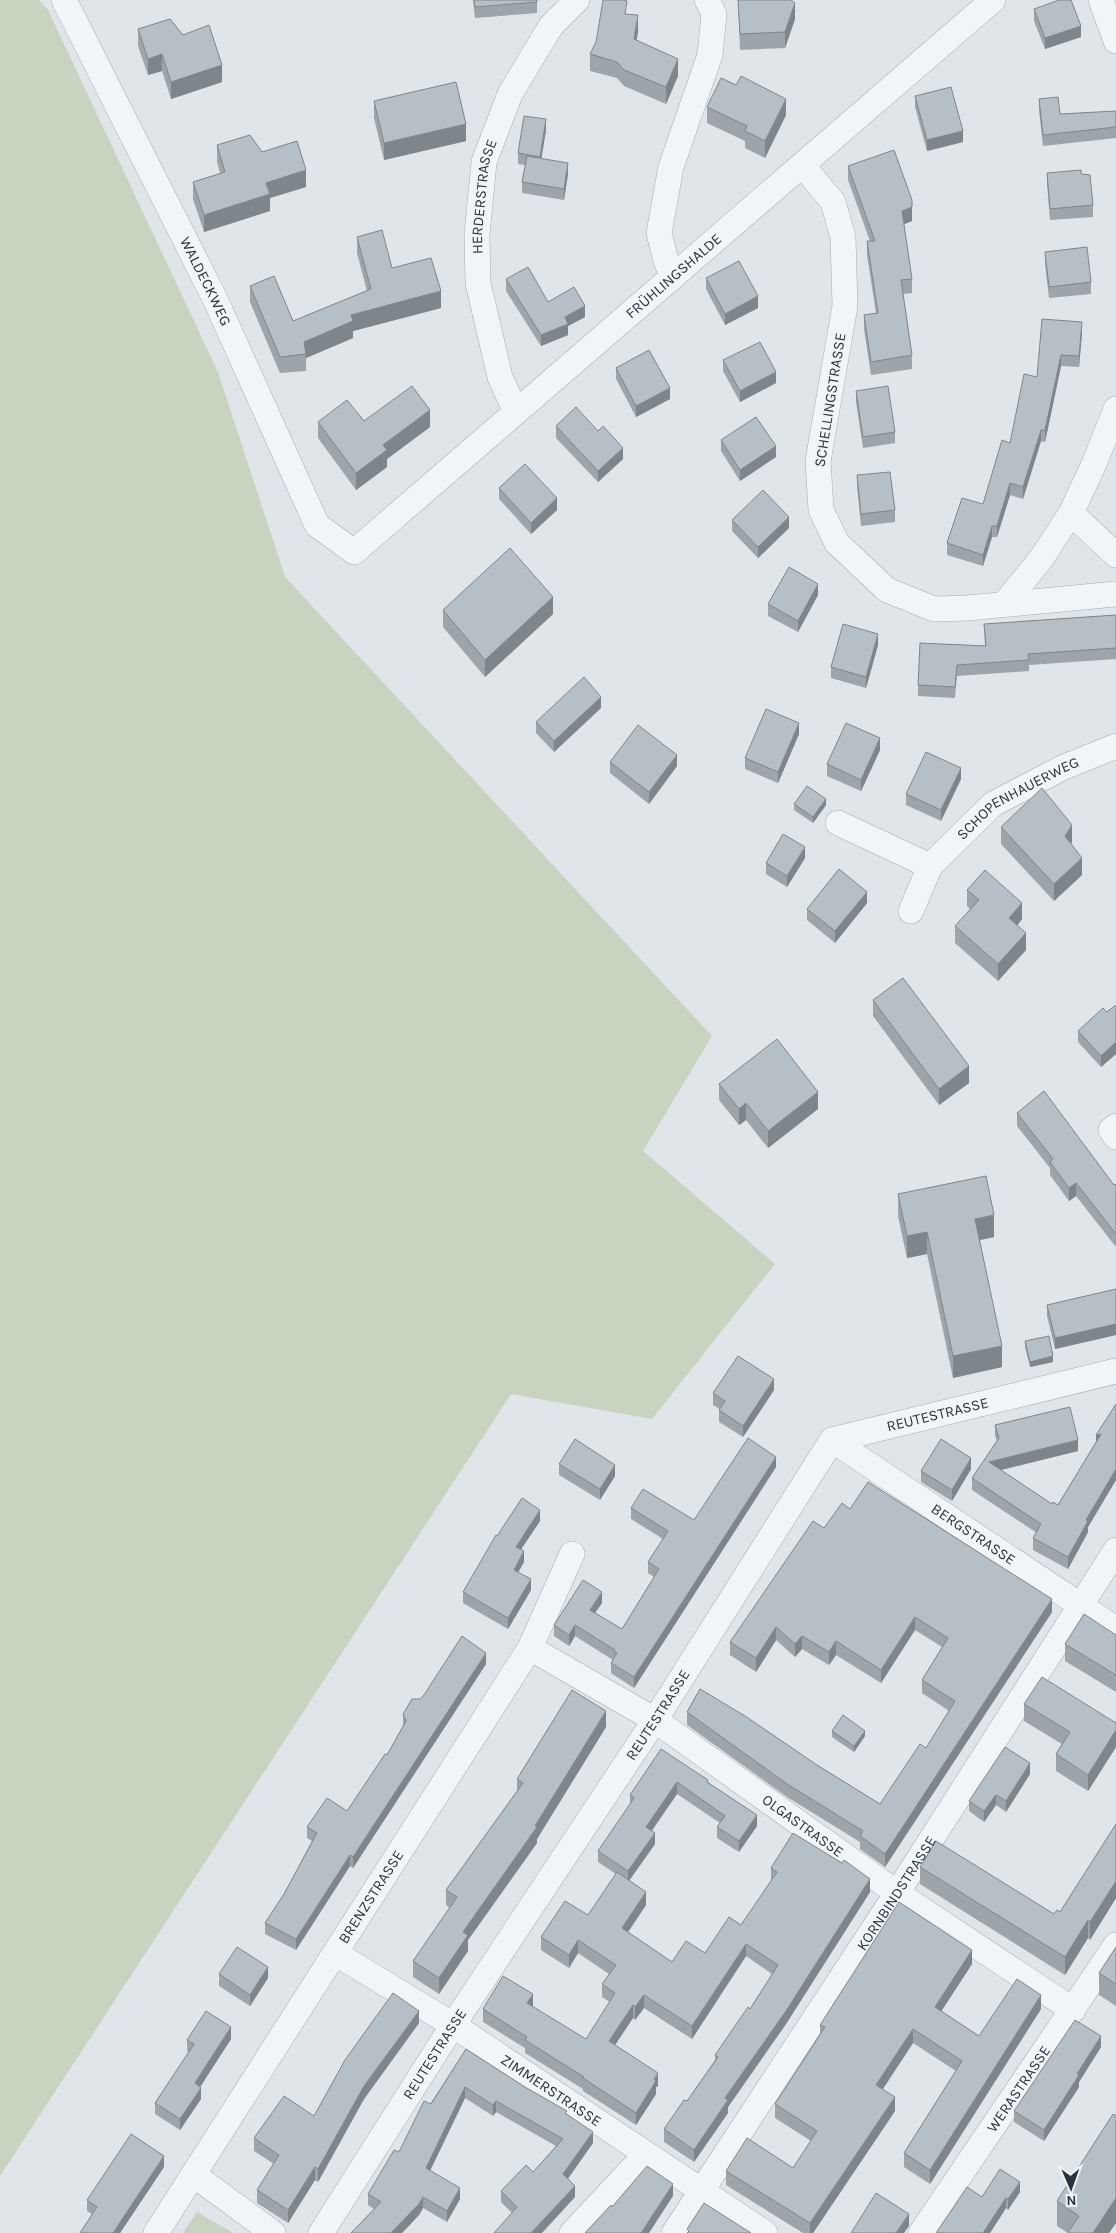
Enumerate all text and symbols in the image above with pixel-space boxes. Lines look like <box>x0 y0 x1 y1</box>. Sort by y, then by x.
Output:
street label: HERDERSTRASSE <box>468 137 501 254</box>
street label: FRÜHLINGSHALDE <box>622 230 725 322</box>
street label: WALDECKWEG <box>176 234 235 329</box>
street label: SCHELLINGSTRASSE <box>810 332 850 468</box>
street label: SCHOPENHAUERWEG <box>953 753 1082 844</box>
street label: REUTESTRASSE <box>885 1393 990 1435</box>
street label: BERGSTRASSE <box>928 1500 1019 1569</box>
street label: REUTESTRASSE <box>622 1666 694 1764</box>
street label: OLGASTRASSE <box>759 1790 847 1861</box>
street label: KORNBINDSTRASSE <box>853 1833 940 1954</box>
street label: BRENZSTRASSE <box>334 1847 407 1947</box>
street label: REUTESTRASSE <box>399 2005 470 2103</box>
street label: WERASTRASSE <box>983 2042 1054 2136</box>
street label: ZIMMERSTRASSE <box>497 2050 605 2130</box>
north arrow <box>1046 2163 1096 2213</box>
text: N <box>1066 2192 1077 2209</box>

